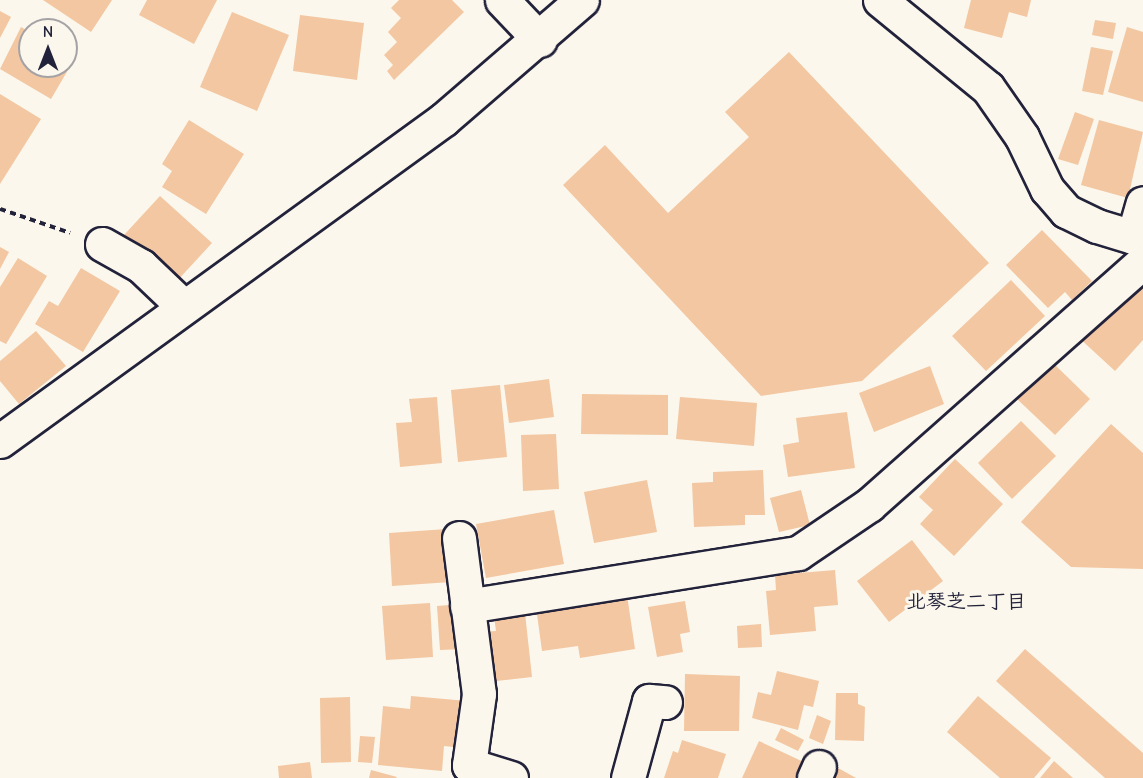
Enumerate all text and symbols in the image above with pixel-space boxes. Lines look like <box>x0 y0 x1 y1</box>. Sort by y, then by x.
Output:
north arrow <box>18 18 78 78</box>
text: N <box>43 23 53 41</box>
district label: 北琴芝二丁目 <box>906 589 1026 613</box>

